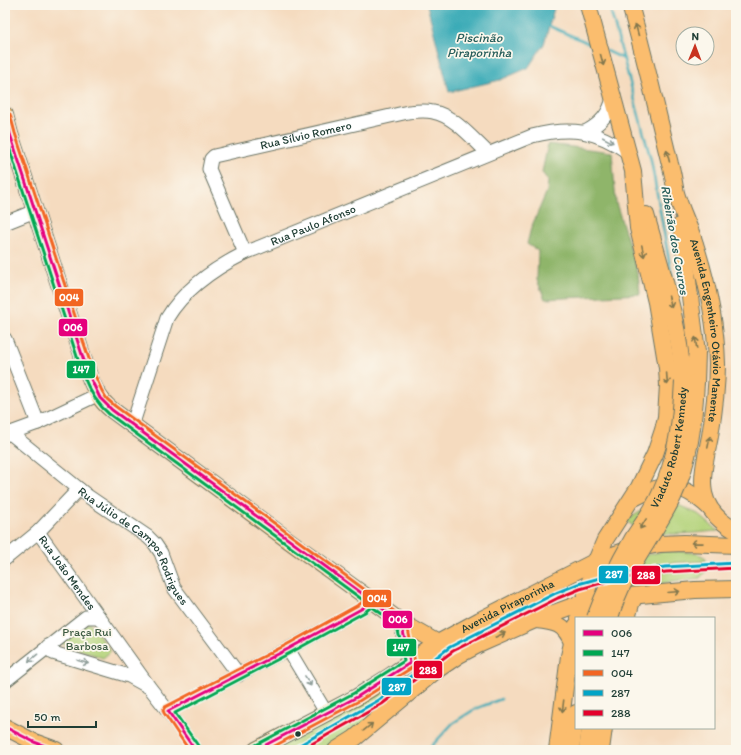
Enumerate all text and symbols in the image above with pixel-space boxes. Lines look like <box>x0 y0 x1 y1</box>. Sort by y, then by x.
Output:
one-way arrow <box>633 23 640 36</box>
north arrow <box>675 26 715 66</box>
water label: Piscinão Piraporinha <box>447 30 512 60</box>
text: N <box>691 30 699 43</box>
one-way arrow <box>599 53 607 66</box>
street label: Rua Sílvio Romero <box>259 118 353 152</box>
one-way arrow <box>602 137 614 145</box>
one-way arrow <box>664 150 671 163</box>
water label: Ribeirão dos Couros <box>658 184 692 297</box>
street label: Rua Paulo Afonso <box>268 202 358 249</box>
street label: Avenida Engenheiro Otávio Manente <box>687 237 724 424</box>
one-way arrow <box>640 245 648 258</box>
line badge: 004 <box>54 288 84 307</box>
text: 004 <box>59 291 79 304</box>
one-way arrow <box>667 295 674 308</box>
line badge: 006 <box>58 318 88 337</box>
text: 006 <box>63 321 83 334</box>
one-way arrow <box>692 337 700 350</box>
line badge: 147 <box>66 360 96 379</box>
text: 147 <box>72 363 90 376</box>
one-way arrow <box>664 372 671 385</box>
street label: Viaduto Robert Kennedy <box>647 386 690 511</box>
one-way arrow <box>705 436 713 449</box>
street label: Rua Júlio de Campos Rodrigues <box>75 484 191 608</box>
one-way arrow <box>638 518 646 530</box>
street label: Rua João Mendes <box>36 532 99 613</box>
one-way arrow <box>691 539 704 547</box>
line badge: 287 <box>598 565 629 584</box>
line badge: 288 <box>631 565 661 585</box>
text: 287 <box>605 568 623 581</box>
text: 288 <box>637 569 655 582</box>
street label: Avenida Piraporinha <box>458 576 557 636</box>
line badge: 004 <box>362 589 392 608</box>
one-way arrow <box>667 589 680 596</box>
text: 004 <box>367 592 387 605</box>
line badge: 006 <box>382 610 413 629</box>
text: 006 <box>388 613 408 626</box>
legend <box>575 617 715 729</box>
park label: Praça Rui Barbosa <box>62 625 112 653</box>
text: 006 <box>611 626 632 640</box>
one-way arrow <box>494 631 506 638</box>
line badge: 147 <box>386 638 417 657</box>
text: 147 <box>392 641 410 654</box>
text: 147 <box>611 646 630 660</box>
one-way arrow <box>28 654 39 663</box>
one-way arrow <box>76 659 89 666</box>
line badge: 288 <box>413 660 443 679</box>
text: 288 <box>419 664 437 677</box>
text: 004 <box>611 666 633 680</box>
one-way arrow <box>304 675 312 687</box>
line badge: 287 <box>381 677 412 696</box>
text: 287 <box>388 681 406 694</box>
text: 287 <box>611 686 630 700</box>
one-way arrow <box>559 699 567 712</box>
scale bar <box>28 703 96 729</box>
text: 288 <box>611 706 631 720</box>
text: 50 m <box>34 710 60 724</box>
one-way arrow <box>363 723 373 732</box>
unlabelled marker <box>293 729 303 739</box>

